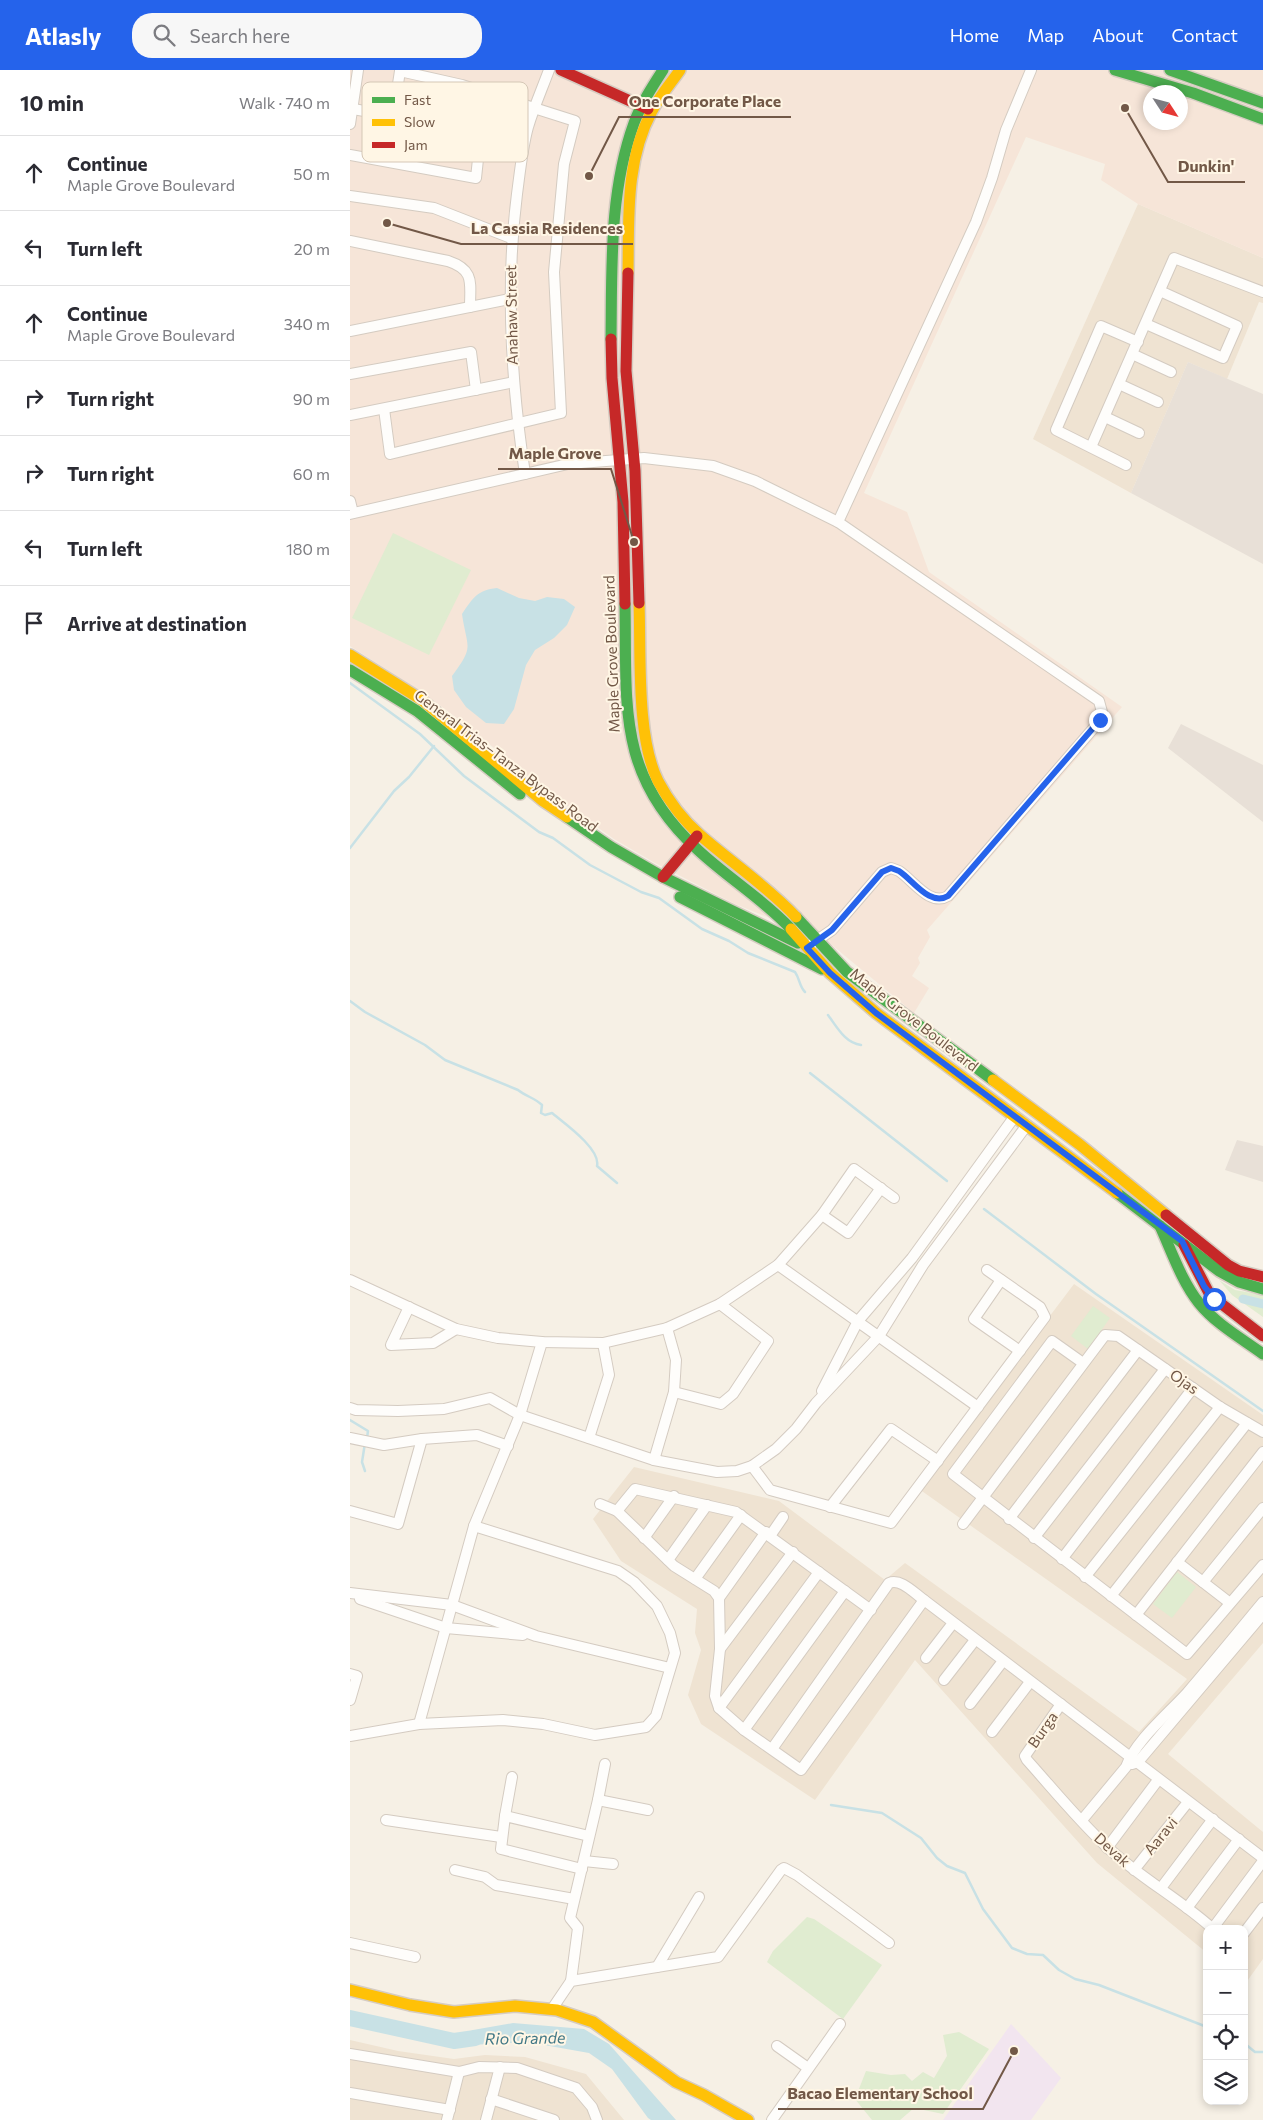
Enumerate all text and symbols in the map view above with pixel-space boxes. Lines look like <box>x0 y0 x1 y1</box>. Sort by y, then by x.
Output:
search box <box>132 13 482 58</box>
text: Atlasly <box>25 21 102 50</box>
icon: search <box>150 21 178 49</box>
text: Search here <box>190 24 290 47</box>
text: Home <box>950 24 999 46</box>
text: Map <box>1027 24 1064 46</box>
text: About <box>1092 24 1144 46</box>
text: Contact <box>1172 24 1238 46</box>
legend <box>362 82 528 162</box>
north arrow <box>1143 85 1188 130</box>
callout: One Corporate Place <box>619 86 791 117</box>
text: 10 min <box>20 90 84 115</box>
text: Fast <box>404 91 431 108</box>
text: One Corporate Place <box>629 91 781 110</box>
text: Walk · 740 m <box>239 93 330 112</box>
text: Slow <box>404 113 435 130</box>
text: Jam <box>404 136 428 153</box>
callout: Dunkin' <box>1168 151 1245 182</box>
text: Continue <box>67 152 147 175</box>
text: Dunkin' <box>1178 156 1234 175</box>
icon: ahead <box>20 159 48 187</box>
text: 50 m <box>293 164 330 183</box>
text: Maple Grove Boulevard <box>67 175 235 194</box>
callout: La Cassia Residences <box>461 213 633 244</box>
text: La Cassia Residences <box>471 218 623 237</box>
icon: left <box>20 234 48 262</box>
text: Turn left <box>67 237 142 260</box>
text: 20 m <box>294 239 330 258</box>
street label: Anahaw Street <box>501 265 521 365</box>
text: Continue <box>67 302 147 325</box>
icon: ahead <box>20 309 48 337</box>
text: 340 m <box>284 314 330 333</box>
text: Maple Grove Boulevard <box>67 325 235 344</box>
icon: right <box>20 384 48 412</box>
text: Turn right <box>67 387 154 410</box>
text: 90 m <box>293 389 330 408</box>
callout: Maple Grove <box>498 438 611 469</box>
text: Maple Grove <box>508 443 602 462</box>
icon: right <box>20 459 48 487</box>
text: Turn right <box>67 462 154 485</box>
text: 60 m <box>293 464 330 483</box>
icon: left <box>20 534 48 562</box>
text: Turn left <box>67 537 142 560</box>
text: 180 m <box>286 539 330 558</box>
street label: Maple Grove Boulevard <box>599 575 623 733</box>
icon: arrive <box>20 609 48 637</box>
text: Arrive at destination <box>67 612 247 635</box>
street label: General Trias–Tanza Bypass Road <box>411 685 602 835</box>
route end <box>1089 709 1112 732</box>
street label: Maple Grove Boulevard <box>847 964 982 1075</box>
route start <box>1203 1288 1226 1311</box>
street label: Ojas <box>1167 1365 1202 1397</box>
street label: Burga <box>1023 1708 1061 1751</box>
street label: Aaravi <box>1140 1813 1181 1858</box>
street label: Devak <box>1091 1828 1134 1870</box>
map controls <box>1203 1925 1248 2105</box>
button: + <box>1203 1925 1248 1970</box>
button: − <box>1203 1970 1248 2015</box>
button: locate <box>1203 2015 1248 2060</box>
water label: Rio Grande <box>485 2027 566 2048</box>
button: layers <box>1203 2060 1248 2105</box>
callout: Bacao Elementary School <box>778 2078 983 2109</box>
text: Bacao Elementary School <box>787 2083 973 2102</box>

